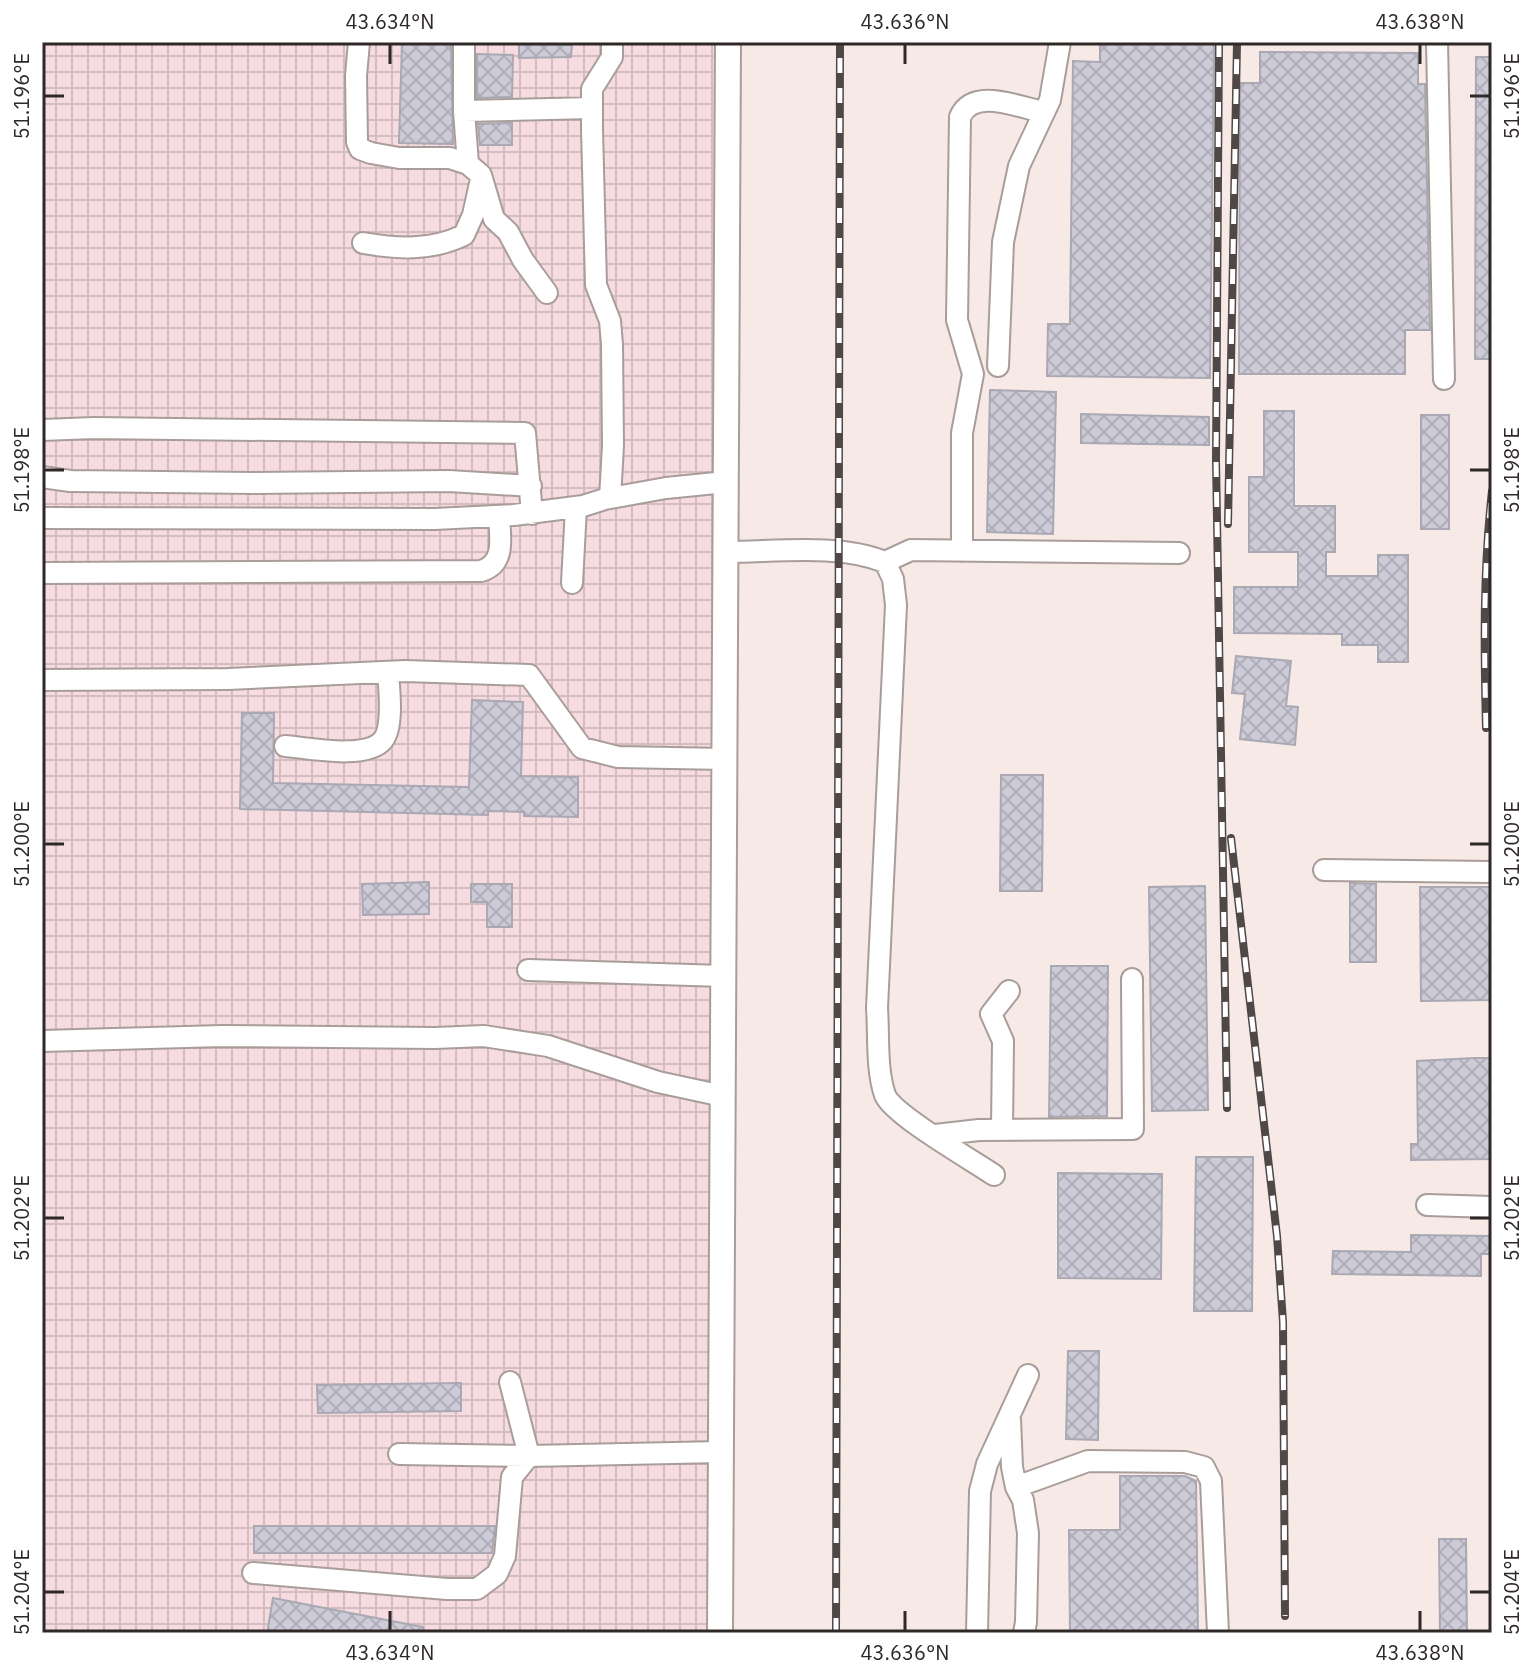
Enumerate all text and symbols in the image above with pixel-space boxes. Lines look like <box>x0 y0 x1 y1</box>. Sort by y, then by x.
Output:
text: 43.634°N <box>346 8 434 35</box>
text: 43.636°N <box>861 8 949 35</box>
text: 43.638°N <box>1376 8 1464 35</box>
text: 51.196°E <box>8 53 35 139</box>
text: 51.196°E <box>1498 53 1525 139</box>
text: 51.198°E <box>8 427 35 513</box>
text: 51.198°E <box>1498 427 1525 513</box>
text: 51.200°E <box>8 801 35 887</box>
text: 51.200°E <box>1498 801 1525 887</box>
text: 51.202°E <box>8 1175 35 1261</box>
text: 51.202°E <box>1498 1175 1525 1261</box>
text: 51.204°E <box>8 1549 35 1635</box>
text: 51.204°E <box>1498 1549 1525 1635</box>
text: 43.634°N <box>346 1639 434 1666</box>
text: 43.636°N <box>861 1639 949 1666</box>
text: 43.638°N <box>1376 1639 1464 1666</box>

